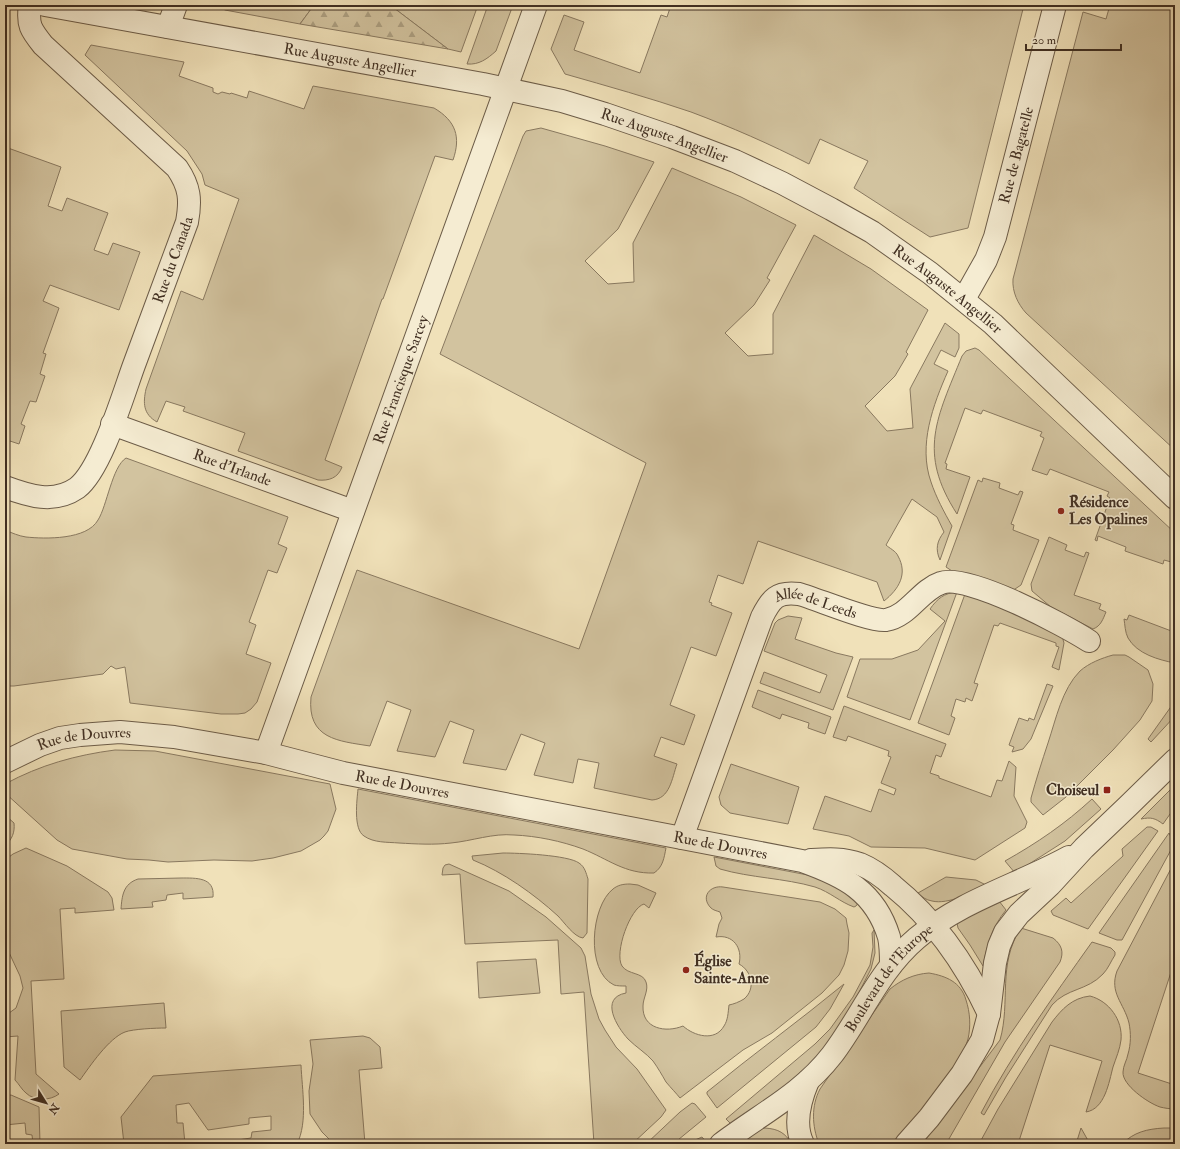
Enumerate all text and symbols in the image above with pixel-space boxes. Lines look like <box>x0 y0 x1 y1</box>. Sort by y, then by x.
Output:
scale bar <box>1026 26 1121 52</box>
text: 20 m <box>1032 33 1057 48</box>
street label: Rue Auguste Angellier <box>282 39 418 82</box>
street label: Rue Auguste Angellier <box>598 104 731 168</box>
street label: Rue de Bagatelle <box>995 105 1038 206</box>
street label: Rue du Canada <box>149 215 198 306</box>
street label: Rue Auguste Angellier <box>889 240 1006 338</box>
street label: Rue Francisque Sarcey <box>369 312 433 447</box>
street label: Rue d'Irlande <box>190 445 274 491</box>
place label: Résidence Les Opalines <box>1069 493 1147 530</box>
marker: Résidence Les Opalines <box>1056 506 1066 516</box>
street label: Allée de Leeds <box>770 584 859 623</box>
street label: Rue de Douvres <box>35 723 132 755</box>
street label: Rue de Douvres <box>354 767 451 803</box>
place label: Choiseul <box>1046 781 1099 800</box>
marker: Choiseul <box>1102 785 1112 795</box>
street label: Rue de Douvres <box>672 828 769 864</box>
street label: Boulevard de l'Europe <box>841 920 937 1036</box>
place label: Église Sainte-Anne <box>694 950 770 988</box>
marker: Église Sainte-Anne <box>681 965 691 975</box>
north arrow <box>26 1083 66 1123</box>
text: N <box>45 1100 62 1117</box>

